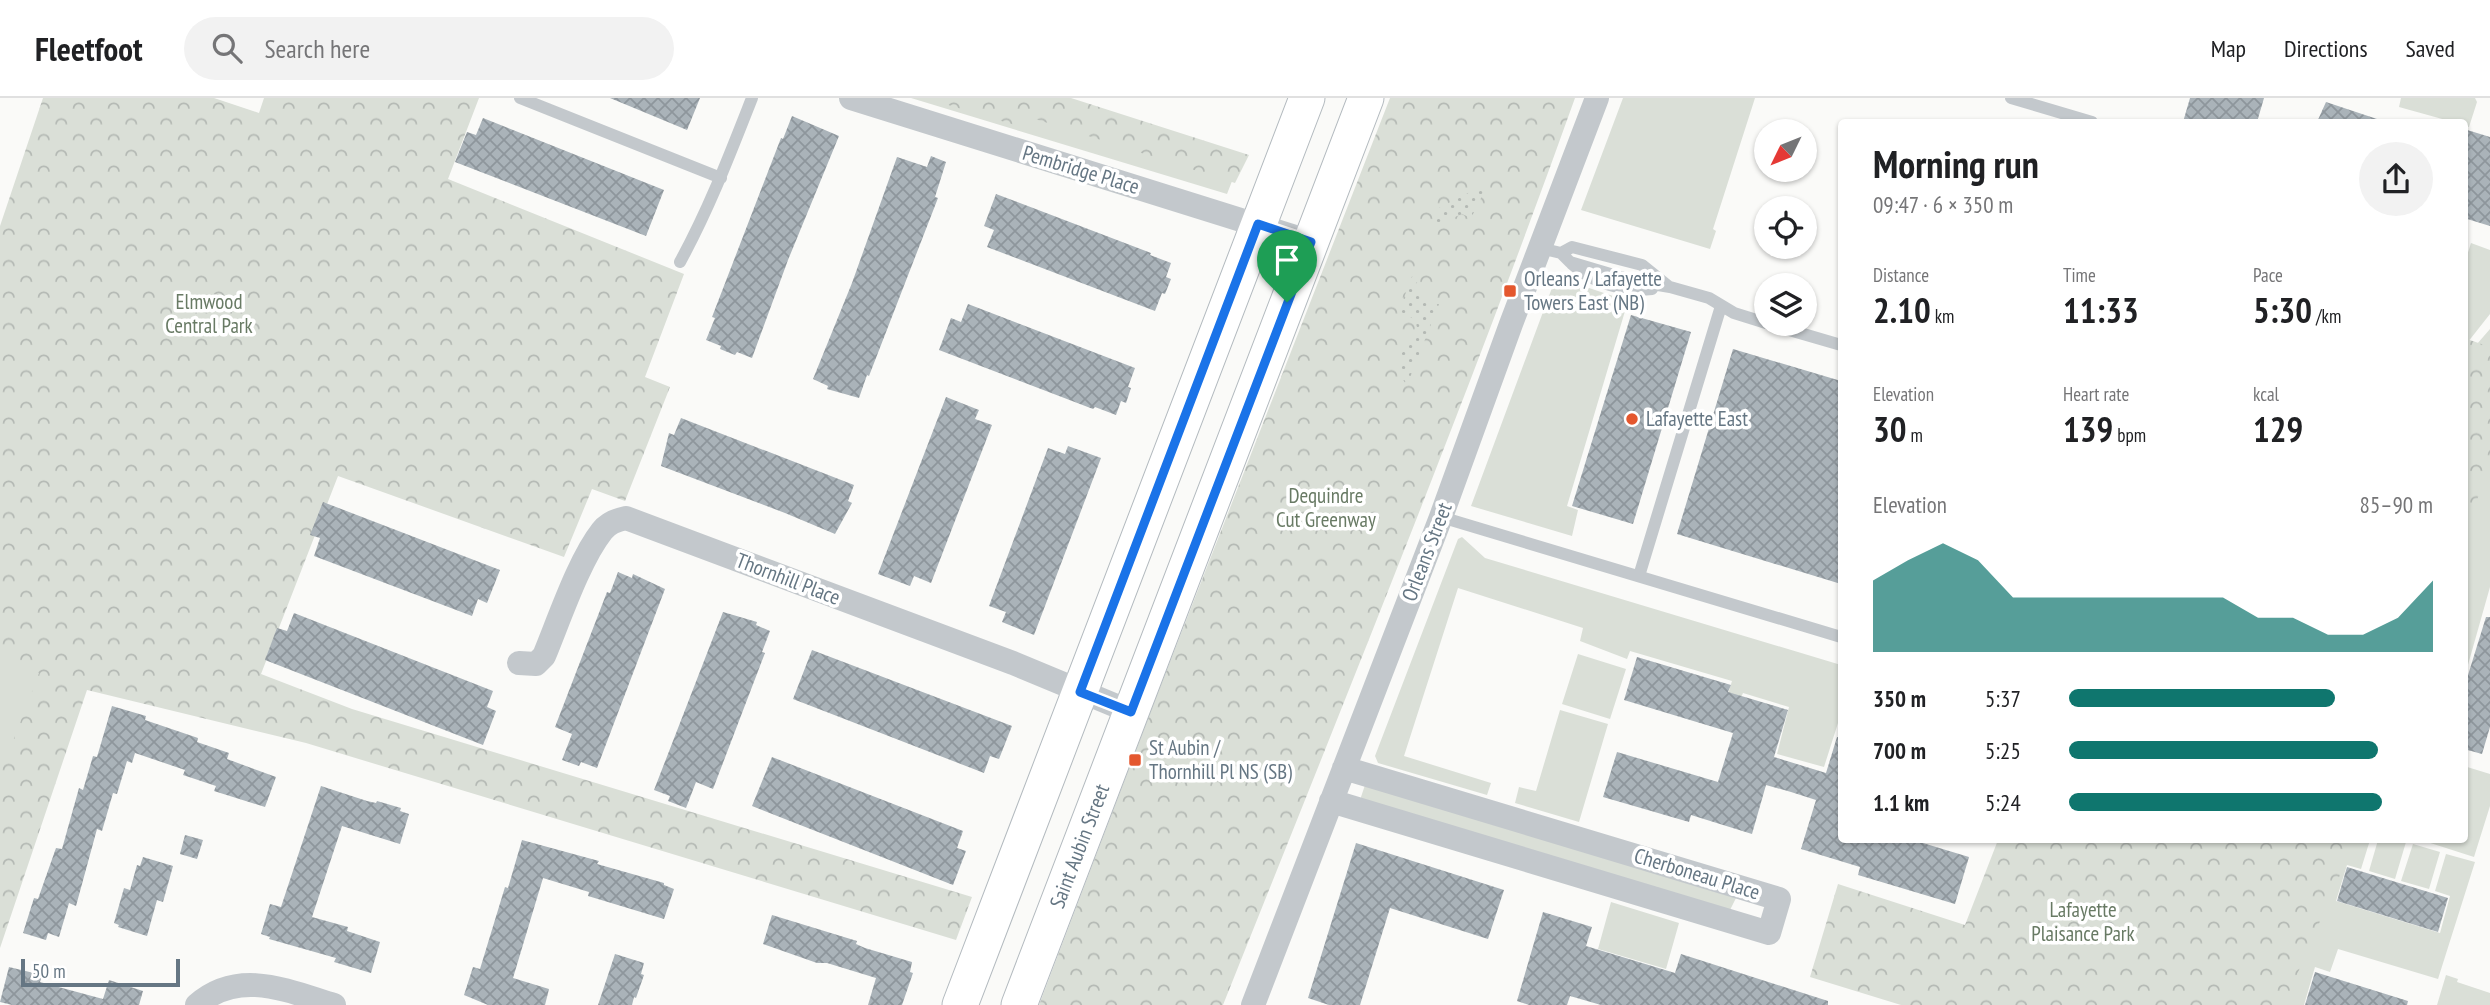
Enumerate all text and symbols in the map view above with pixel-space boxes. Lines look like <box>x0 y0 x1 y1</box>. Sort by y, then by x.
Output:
search box <box>184 17 674 80</box>
text: Fleetfoot <box>35 27 142 70</box>
icon: search <box>208 29 246 67</box>
text: Search here <box>264 32 370 65</box>
text: Map <box>2211 33 2246 64</box>
text: Directions <box>2284 33 2368 64</box>
text: Saved <box>2406 33 2455 64</box>
north arrow <box>1754 119 1816 182</box>
map controls <box>1754 119 1817 336</box>
street label: Pembridge Place <box>1020 139 1143 200</box>
text: Morning run <box>1873 139 2039 188</box>
button: share <box>2359 142 2433 216</box>
text: 09:47 · 6 × 350 m <box>1873 190 2013 219</box>
button: locate <box>1754 196 1817 259</box>
pin <box>1257 230 1317 302</box>
icon: arrive <box>1268 241 1306 279</box>
text: Distance <box>1873 263 1929 287</box>
text: Time <box>2063 263 2096 287</box>
text: Pace <box>2253 263 2283 287</box>
place label: Orleans / Lafayette Towers East (NB) <box>1524 265 1662 316</box>
button: layers <box>1754 273 1817 336</box>
marker: Orleans / Lafayette Towers East (NB) <box>1502 283 1518 299</box>
text: 2.10 <box>1873 287 1931 333</box>
text: 11:33 <box>2063 287 2139 333</box>
text: 5:30 <box>2253 287 2312 333</box>
park label: Elmwood Central Park <box>165 288 253 339</box>
text: km <box>1931 304 1954 328</box>
text: /km <box>2312 304 2341 328</box>
text: Elevation <box>1873 382 1934 406</box>
text: Heart rate <box>2063 382 2129 406</box>
text: kcal <box>2253 382 2279 406</box>
place label: Lafayette East <box>1646 405 1748 432</box>
text: 30 <box>1873 406 1906 452</box>
text: 139 <box>2063 406 2113 452</box>
text: 129 <box>2253 406 2303 452</box>
marker: Lafayette East <box>1624 411 1640 427</box>
text: m <box>1906 423 1923 447</box>
text: bpm <box>2113 423 2146 447</box>
park label: Dequindre Cut Greenway <box>1276 482 1376 533</box>
text: Elevation <box>1873 490 1947 519</box>
text: 85–90 m <box>2360 490 2433 519</box>
street label: Orleans Street <box>1395 498 1458 605</box>
street label: Thornhill Place <box>732 546 844 611</box>
text: 350 m <box>1873 684 1926 713</box>
text: 5:37 <box>1985 684 2021 713</box>
place label: St Aubin / Thornhill Pl NS (SB) <box>1149 734 1292 785</box>
text: 700 m <box>1873 736 1926 765</box>
text: 5:25 <box>1985 736 2021 765</box>
marker: St Aubin / Thornhill Pl NS (SB) <box>1127 752 1143 768</box>
street label: Saint Aubin Street <box>1043 780 1115 912</box>
text: 1.1 km <box>1873 788 1929 817</box>
text: 5:24 <box>1985 788 2021 817</box>
street label: Cherboneau Place <box>1631 842 1763 905</box>
park label: Lafayette Plaisance Park <box>2031 896 2135 947</box>
scale bar <box>21 956 180 988</box>
text: 50 m <box>32 959 66 983</box>

